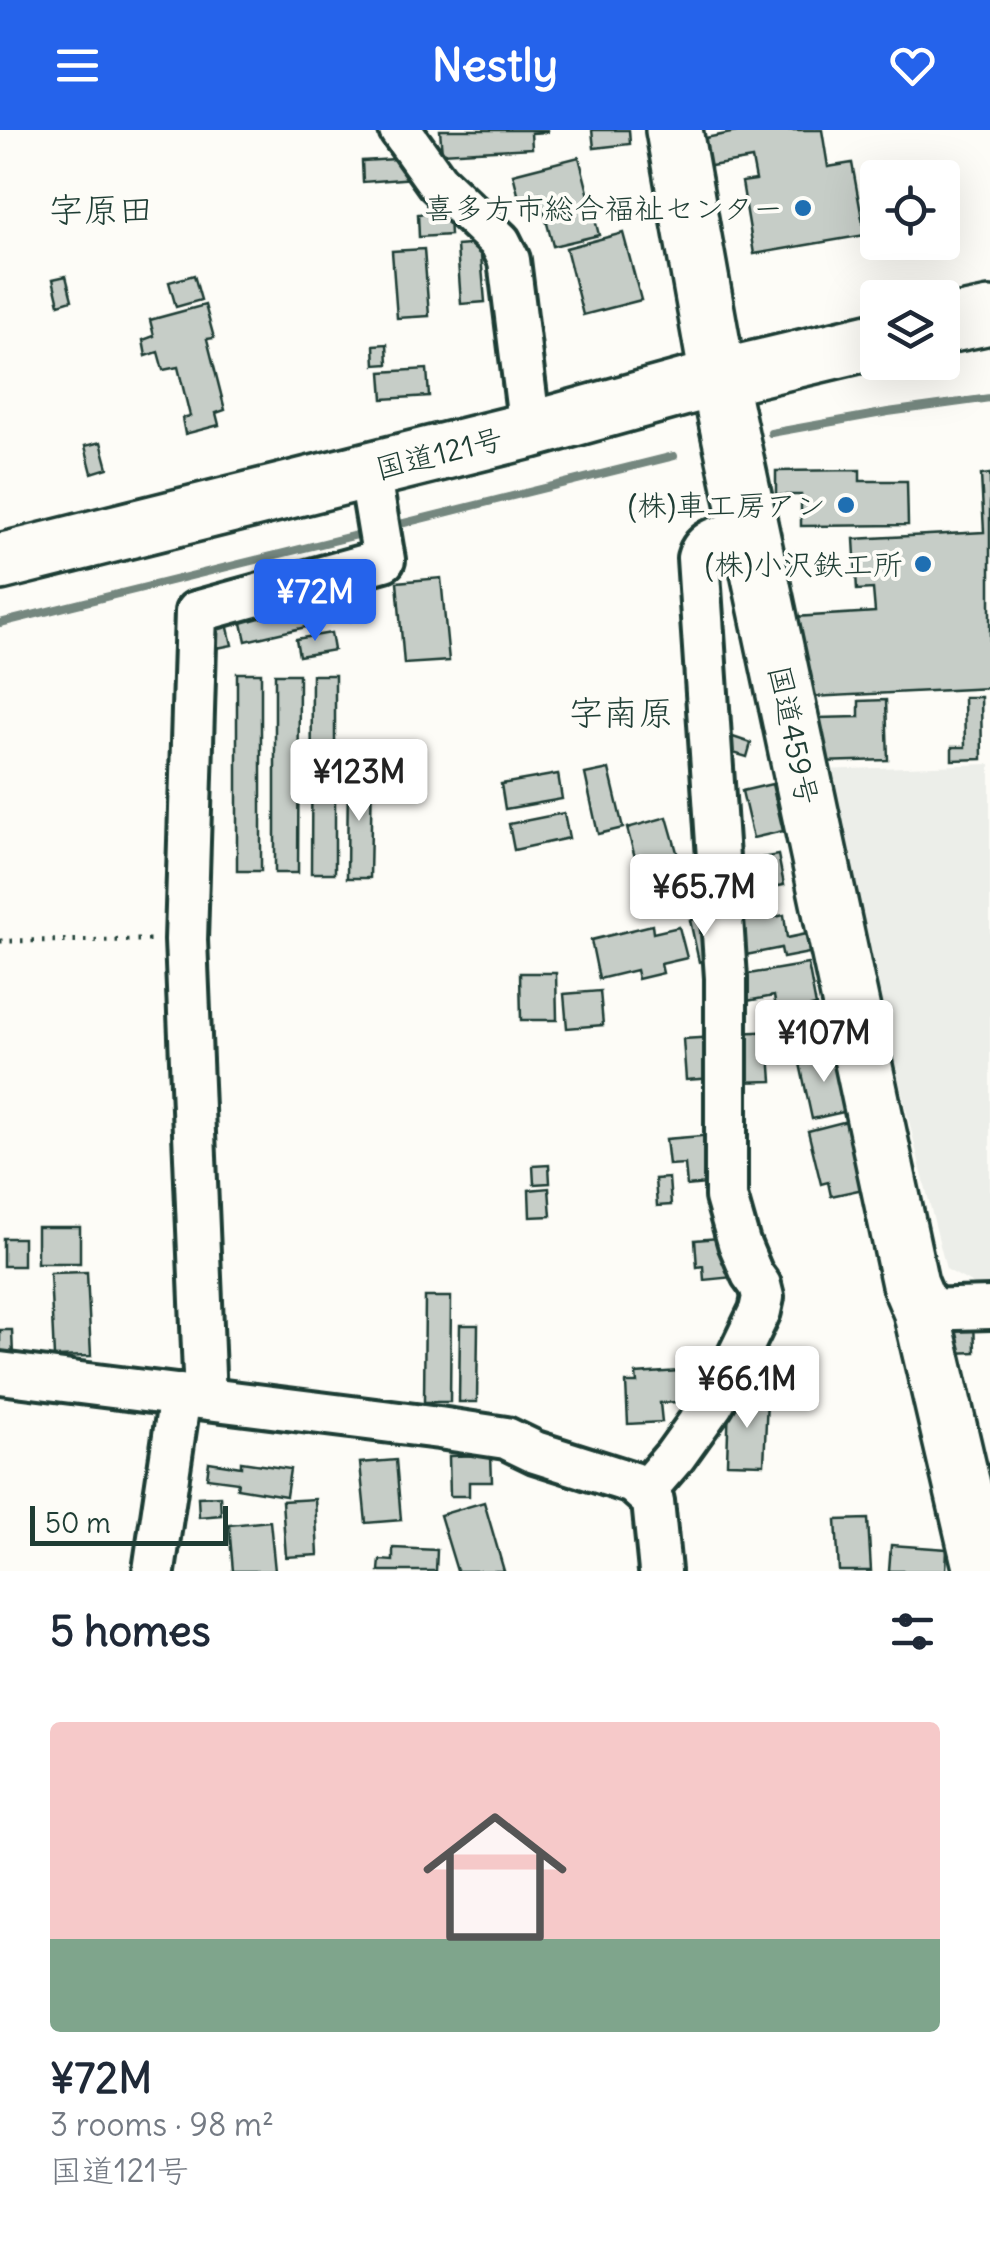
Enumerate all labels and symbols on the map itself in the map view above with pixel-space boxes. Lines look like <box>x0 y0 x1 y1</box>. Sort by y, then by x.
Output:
district label: 字原田 <box>48 187 154 231</box>
place label: 喜多方市総合福祉センター <box>424 189 783 227</box>
marker: 喜多方市総合福祉センター <box>792 197 814 219</box>
street label: 国道121号 <box>371 419 507 487</box>
place label: (株)車工房アン <box>628 486 826 524</box>
marker: (株)車工房アン <box>835 494 857 516</box>
place label: (株)小沢鉄工所 <box>705 545 903 583</box>
marker: (株)小沢鉄工所 <box>912 553 934 575</box>
pin: ¥72M <box>256 559 374 644</box>
street label: 国道459号 <box>761 662 827 808</box>
district label: 字南原 <box>568 690 674 734</box>
pin: ¥123M <box>289 739 429 824</box>
pin: ¥65.7M <box>623 854 785 939</box>
pin: ¥107M <box>754 1000 894 1085</box>
pin: ¥66.1M <box>666 1346 828 1431</box>
scale bar <box>30 1501 228 1546</box>

